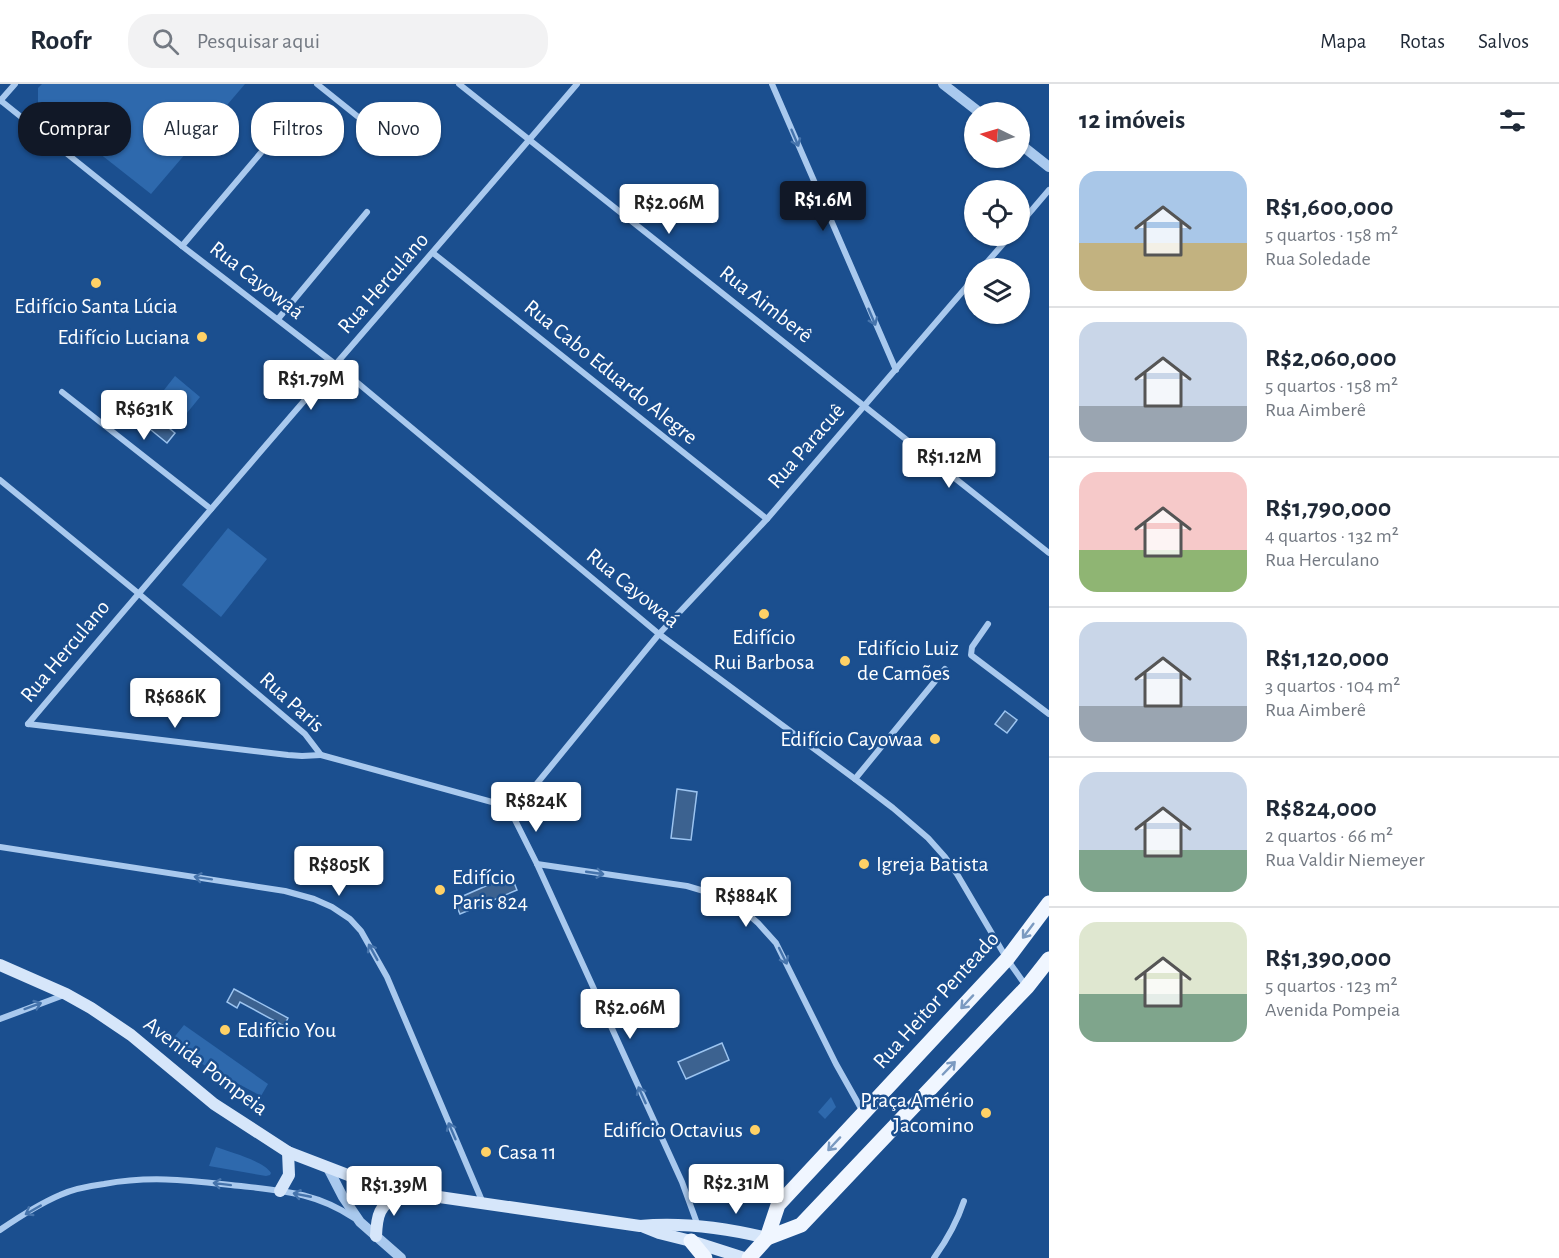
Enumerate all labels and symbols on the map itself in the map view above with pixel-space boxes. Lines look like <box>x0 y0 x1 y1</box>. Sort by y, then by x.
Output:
north arrow <box>964 102 1030 168</box>
one-way arrow <box>790 128 801 146</box>
pin: R$1.6M <box>774 181 872 232</box>
pin: R$2.06M <box>614 184 724 235</box>
street label: Rua Herculano <box>333 228 433 338</box>
street label: Rua Cayowaá <box>206 237 308 323</box>
street label: Rua Aimberê <box>715 261 817 347</box>
marker: Edifício Santa Lúcia <box>89 276 103 290</box>
place label: Edifício Santa Lúcia <box>14 295 178 317</box>
street label: Rua Cabo Eduardo Alegre <box>520 296 702 448</box>
one-way arrow <box>867 307 879 325</box>
place label: Edifício Luciana <box>57 326 190 348</box>
marker: Edifício Luciana <box>195 330 209 344</box>
pin: R$1.79M <box>256 360 366 411</box>
pin: R$631K <box>95 390 193 441</box>
street label: Rua Paracuê <box>763 399 849 493</box>
pin: R$1.12M <box>894 438 1004 489</box>
street label: Rua Cayowaá <box>582 544 684 632</box>
street label: Rua Herculano <box>16 596 114 706</box>
marker: Edifício Rui Barbosa <box>757 607 771 621</box>
place label: Edifício Rui Barbosa <box>713 626 815 673</box>
place label: Edifício Luiz de Camões <box>857 637 959 684</box>
marker: Edifício Luiz de Camões <box>838 654 852 668</box>
street label: Rua Paris <box>256 668 328 736</box>
pin: R$686K <box>126 678 224 729</box>
place label: Edifício Cayowaa <box>780 728 923 750</box>
marker: Edifício Cayowaa <box>928 732 942 746</box>
pin: R$824K <box>487 782 585 833</box>
pin: R$805K <box>290 846 388 897</box>
place label: Igreja Batista <box>876 853 989 875</box>
marker: Igreja Batista <box>857 857 871 871</box>
place label: Edifício Paris 824 <box>452 866 528 913</box>
one-way arrow <box>585 867 605 878</box>
one-way arrow <box>194 873 214 884</box>
pin: R$884K <box>697 877 795 928</box>
marker: Edifício Paris 824 <box>433 883 447 897</box>
one-way arrow <box>1021 923 1034 939</box>
street label: Rua Heitor Penteado <box>869 927 1003 1073</box>
one-way arrow <box>367 944 378 962</box>
one-way arrow <box>777 947 789 965</box>
pin: R$2.06M <box>575 989 685 1040</box>
one-way arrow <box>960 994 974 1009</box>
one-way arrow <box>23 1000 42 1011</box>
street label: Avenida Pompeia <box>140 1012 272 1120</box>
place label: Edifício You <box>237 1019 336 1041</box>
marker: Edifício You <box>218 1023 232 1037</box>
one-way arrow <box>942 1061 957 1076</box>
one-way arrow <box>636 1087 648 1105</box>
place label: Praça Amério Jacomino <box>860 1089 974 1136</box>
marker: Praça Amério Jacomino <box>979 1106 993 1120</box>
place label: Edifício Octavius <box>603 1119 743 1141</box>
one-way arrow <box>446 1122 457 1140</box>
marker: Edifício Octavius <box>748 1123 762 1137</box>
one-way arrow <box>827 1137 841 1152</box>
place label: Casa 11 <box>498 1141 557 1163</box>
marker: Casa 11 <box>479 1145 493 1159</box>
pin: R$2.31M <box>681 1164 791 1215</box>
pin: R$1.39M <box>339 1166 449 1217</box>
one-way arrow <box>212 1178 232 1189</box>
one-way arrow <box>293 1189 312 1200</box>
one-way arrow <box>24 1204 41 1216</box>

